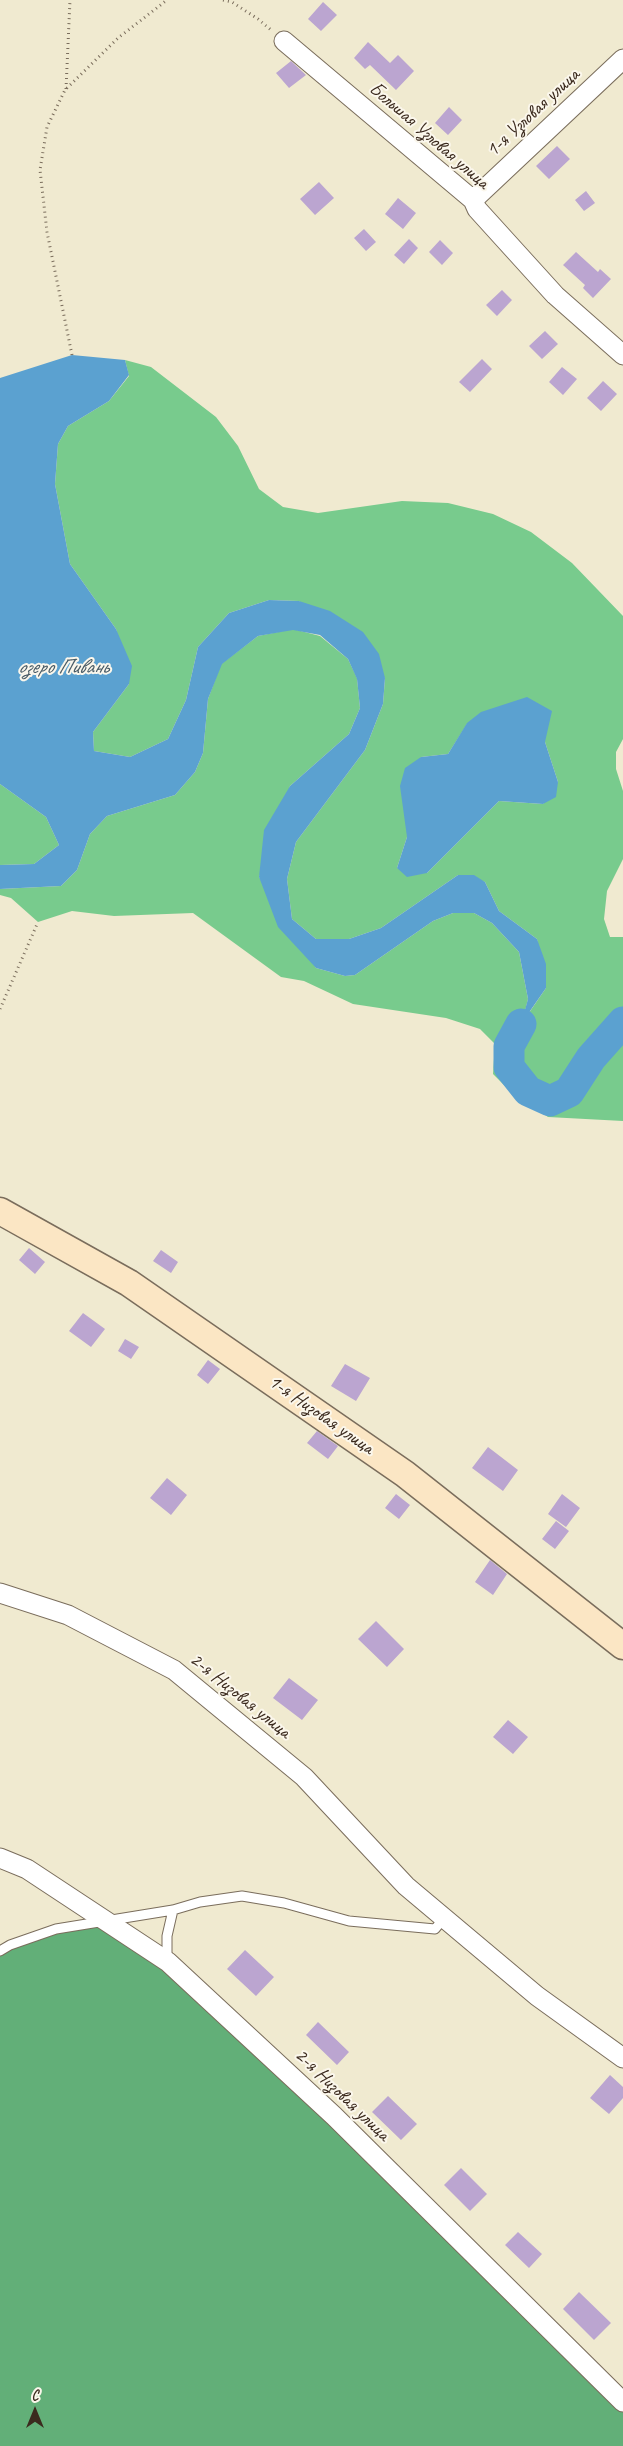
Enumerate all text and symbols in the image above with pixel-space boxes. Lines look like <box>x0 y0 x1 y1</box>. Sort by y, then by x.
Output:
street label: 1-я Узловая улица <box>481 64 585 162</box>
street label: Большая Узловая улица <box>364 77 494 195</box>
water label: озеро Пивань <box>18 654 108 680</box>
street label: 1-я Низовая улица <box>264 1370 378 1460</box>
street label: 2-я Низовая улица <box>185 1648 295 1744</box>
street label: 2-я Низовая улица <box>289 2044 395 2146</box>
north arrow <box>10 2386 60 2436</box>
text: С <box>32 2387 38 2404</box>

